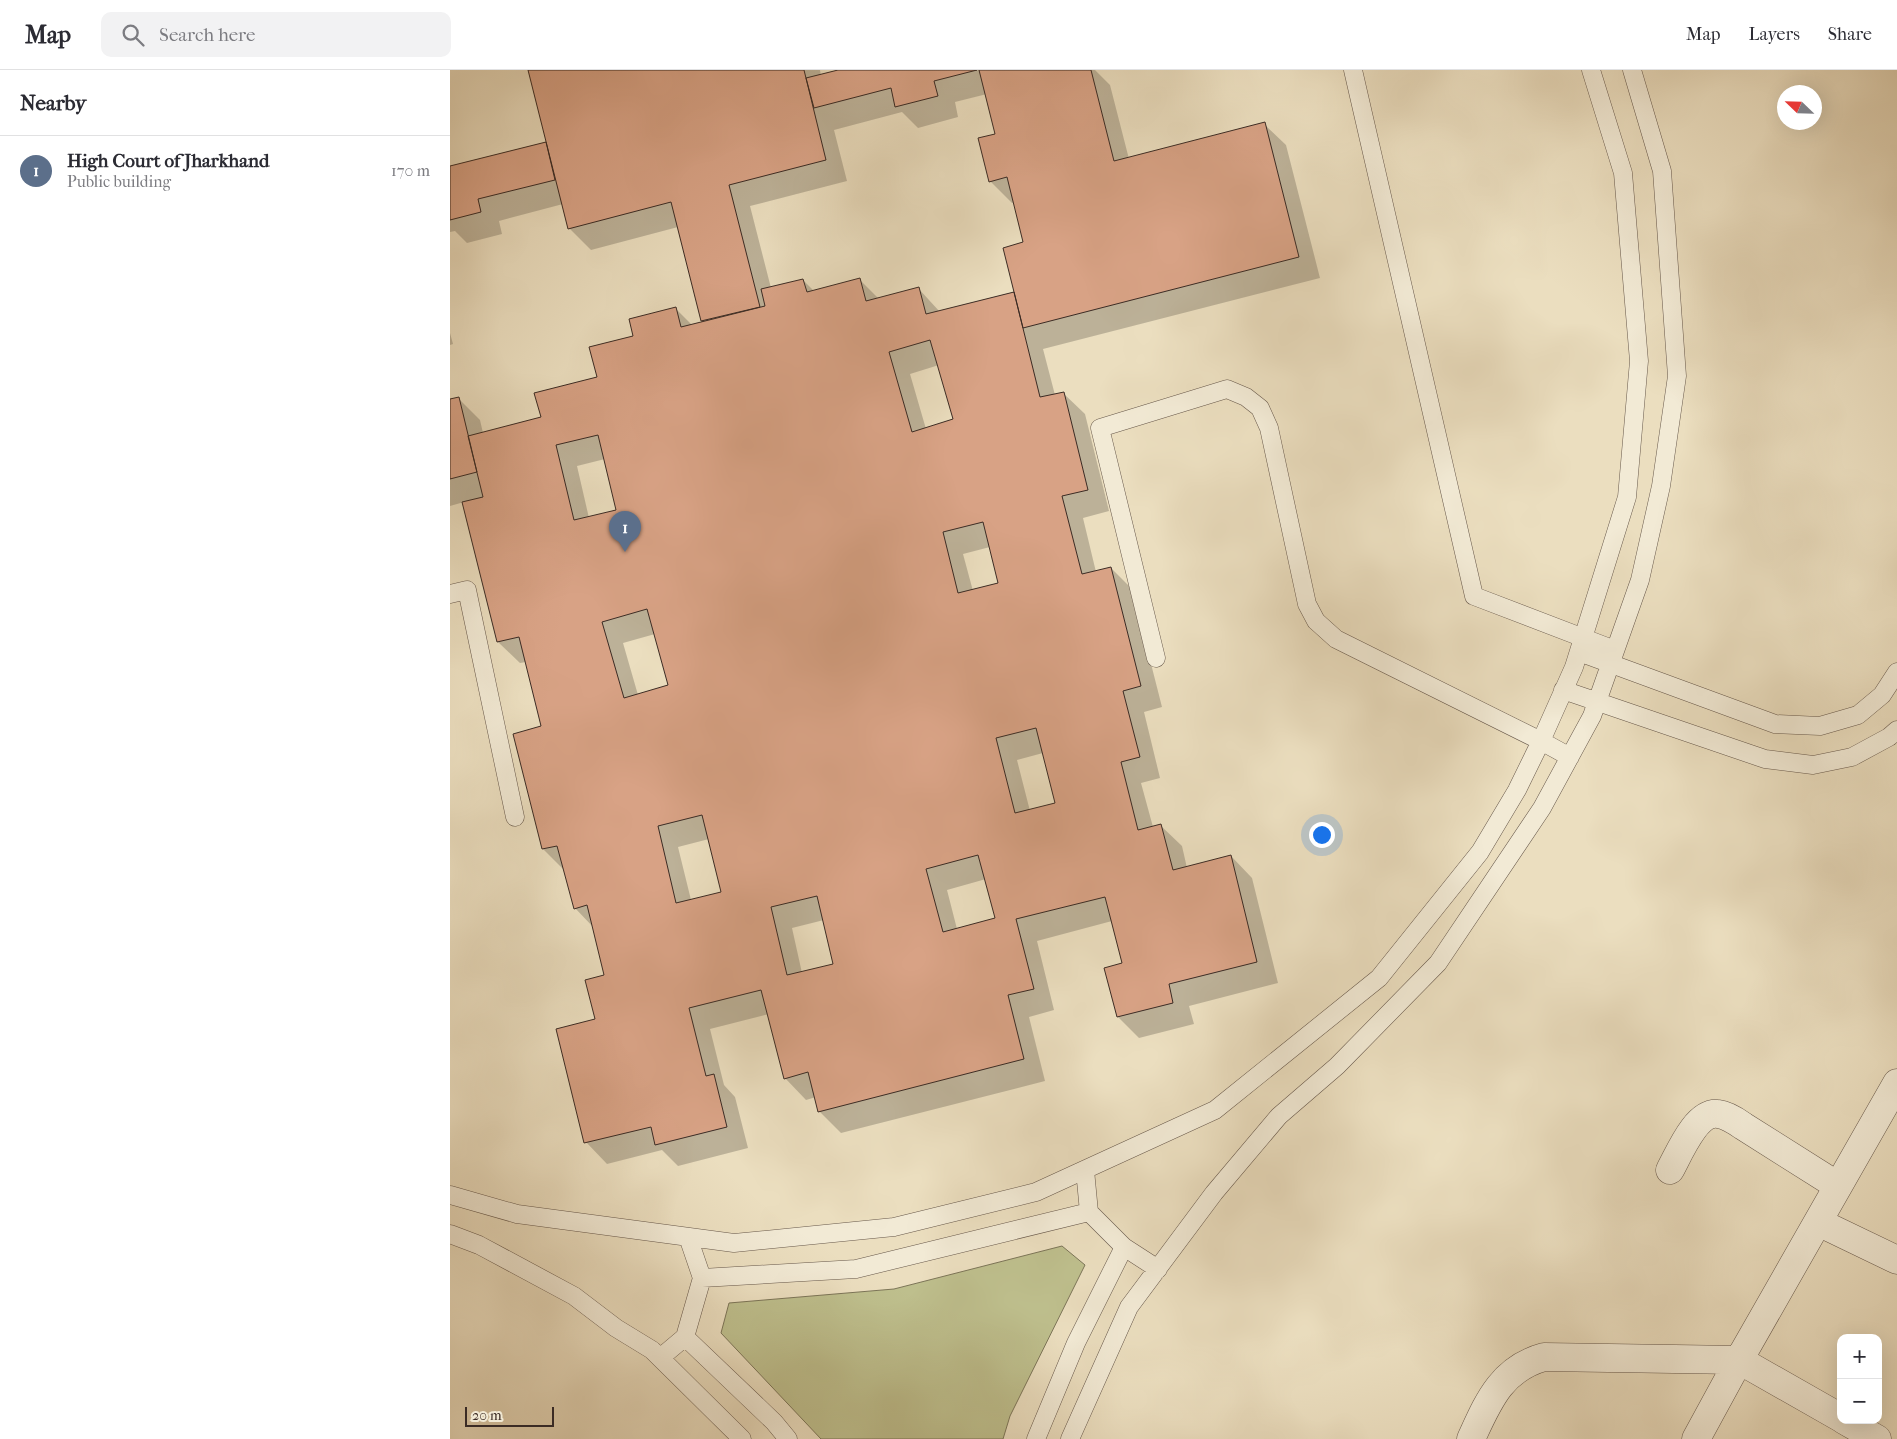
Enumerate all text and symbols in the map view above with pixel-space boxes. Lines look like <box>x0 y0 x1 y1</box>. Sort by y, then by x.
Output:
search box <box>101 12 451 57</box>
text: Map <box>25 21 71 49</box>
icon: search <box>119 21 147 49</box>
text: Search here <box>159 24 255 46</box>
text: Map <box>1686 24 1720 45</box>
text: Layers <box>1748 24 1800 45</box>
text: Share <box>1828 24 1872 45</box>
north arrow <box>1777 85 1822 130</box>
text: Nearby <box>20 91 86 115</box>
text: High Court of Jharkhand <box>67 150 269 172</box>
text: 1 <box>33 161 39 180</box>
text: 170 m <box>391 161 430 180</box>
text: Public building <box>67 172 171 191</box>
pin: 1 <box>609 511 641 552</box>
your location <box>1309 822 1335 848</box>
map controls <box>1837 1334 1882 1424</box>
button: + <box>1837 1334 1882 1379</box>
button: − <box>1837 1379 1882 1424</box>
scale bar <box>465 1404 554 1427</box>
text: 20 m <box>472 1407 502 1424</box>

